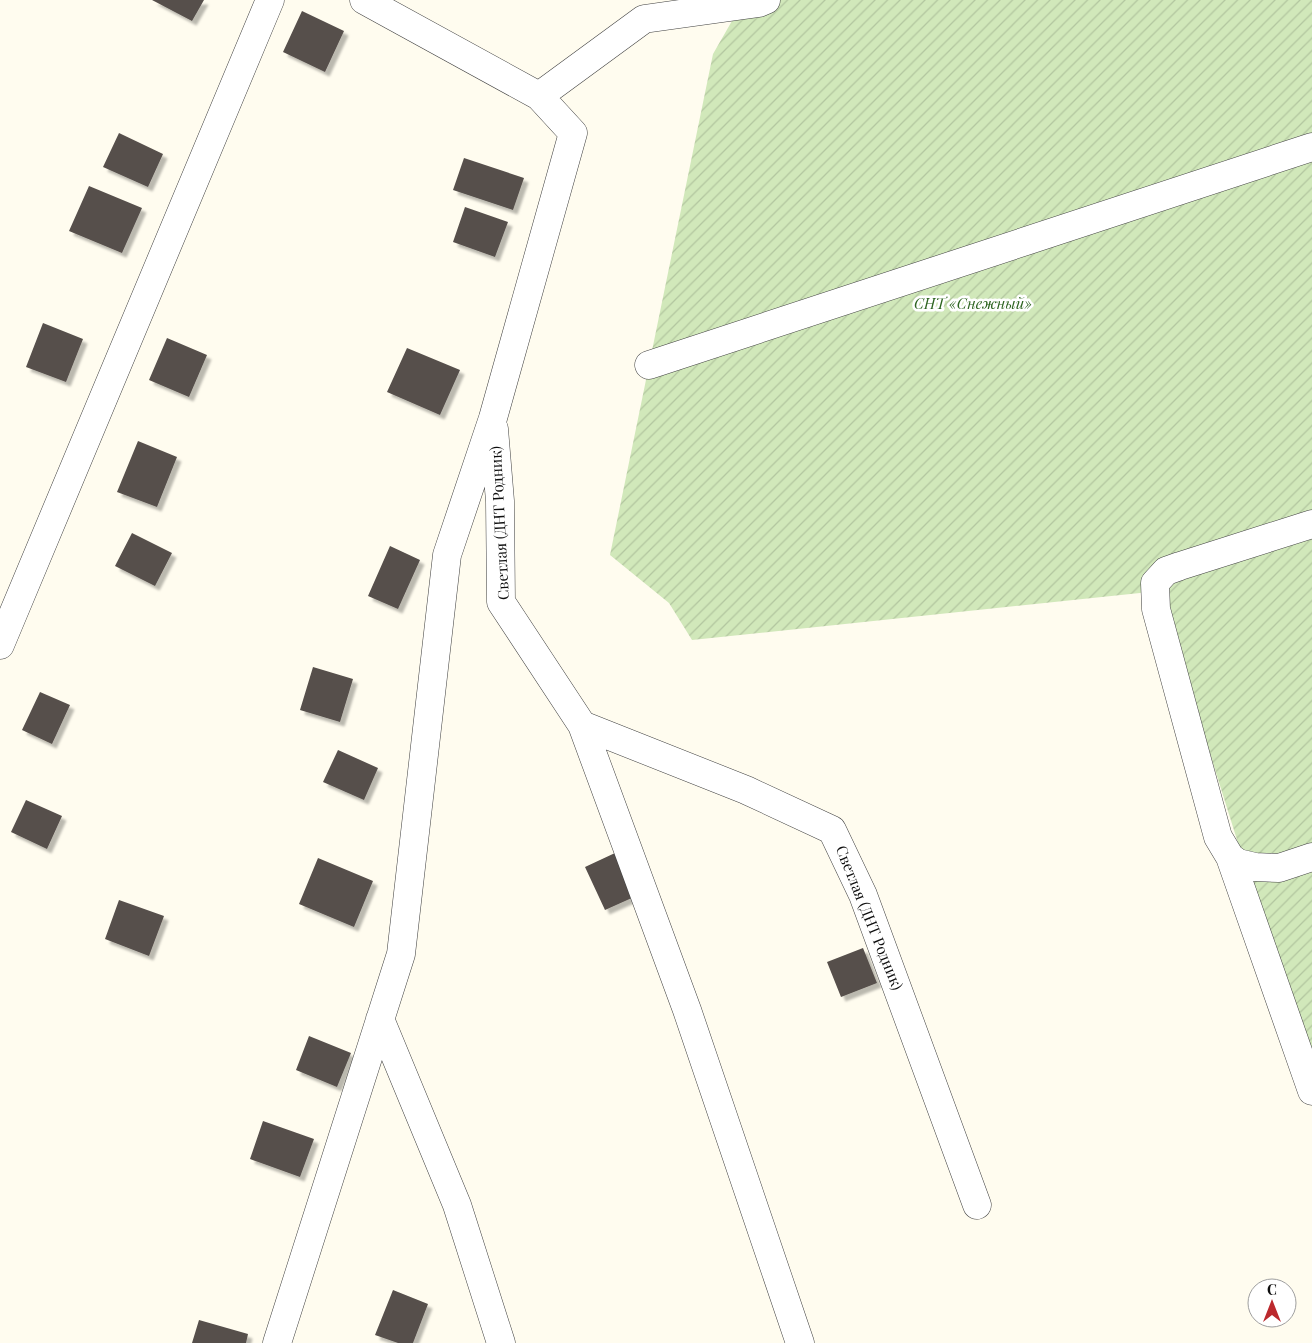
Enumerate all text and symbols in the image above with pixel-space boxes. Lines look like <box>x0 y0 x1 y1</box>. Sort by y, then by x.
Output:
park label: СНТ «Снежный» <box>914 293 1032 313</box>
street label: Светлая (ДНТ Родник) <box>485 446 513 601</box>
street label: Светлая (ДНТ Родник) <box>832 842 908 993</box>
north arrow <box>1247 1278 1297 1328</box>
text: С <box>1267 1280 1277 1299</box>

